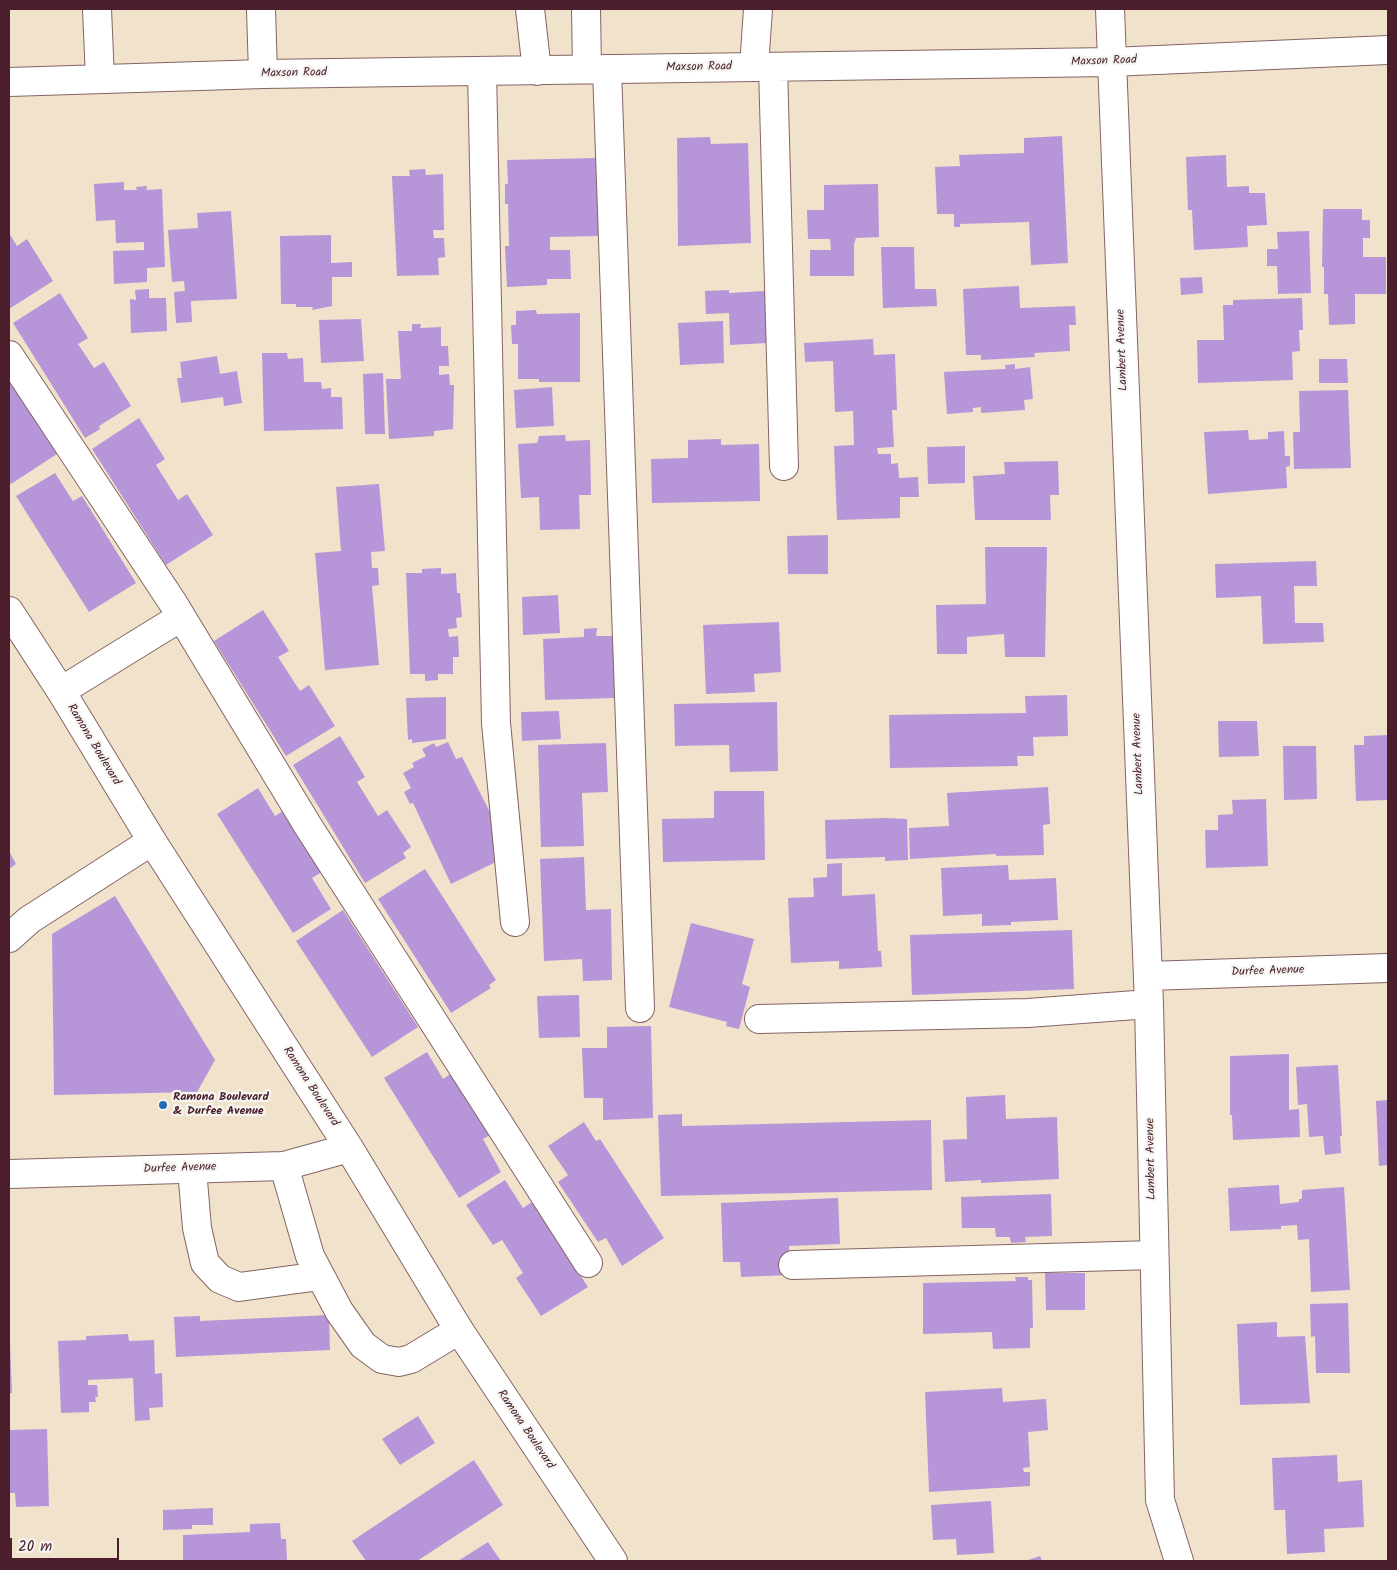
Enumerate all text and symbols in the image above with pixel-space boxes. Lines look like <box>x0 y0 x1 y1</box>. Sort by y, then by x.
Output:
street label: Maxson Road <box>1071 54 1137 70</box>
street label: Maxson Road <box>666 60 732 76</box>
street label: Maxson Road <box>261 66 327 82</box>
street label: Lambert Avenue <box>1114 309 1132 391</box>
street label: Ramona Boulevard <box>63 702 123 788</box>
street label: Lambert Avenue <box>1130 713 1148 795</box>
street label: Durfee Avenue <box>1231 964 1305 980</box>
street label: Ramona Boulevard <box>279 1044 341 1130</box>
place label: Ramona Boulevard & Durfee Avenue <box>173 1091 269 1119</box>
marker: Ramona Boulevard & Durfee Avenue <box>157 1099 169 1111</box>
street label: Lambert Avenue <box>1144 1118 1160 1200</box>
street label: Durfee Avenue <box>143 1161 217 1177</box>
street label: Ramona Boulevard <box>493 1388 557 1472</box>
scale bar <box>12 1528 121 1560</box>
text: 20 m <box>18 1535 52 1559</box>

